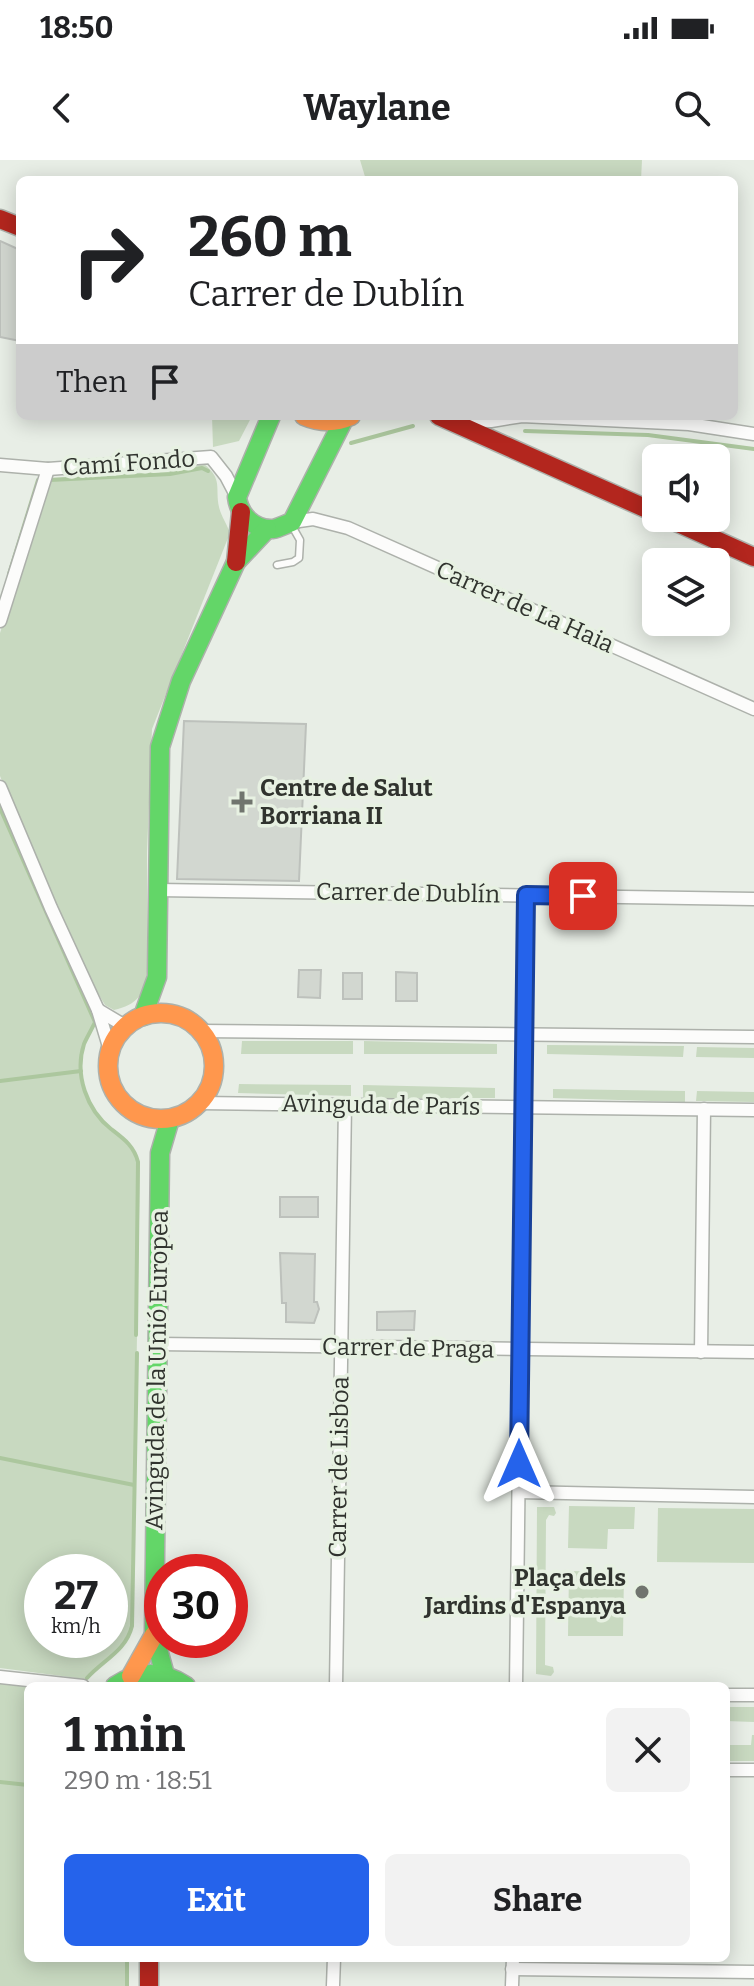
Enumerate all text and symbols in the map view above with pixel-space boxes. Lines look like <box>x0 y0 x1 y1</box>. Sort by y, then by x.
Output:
text: 18:50 <box>40 10 113 46</box>
icon: back <box>40 86 84 130</box>
text: Waylane <box>303 86 451 130</box>
icon: search <box>670 86 714 130</box>
text: 260 m <box>188 204 352 271</box>
icon: right <box>56 208 160 312</box>
text: Carrer de Dublín <box>188 272 464 316</box>
icon: arrive <box>143 360 187 404</box>
text: Then <box>56 364 127 400</box>
street label: Camí Fondo <box>62 444 196 482</box>
map controls <box>642 444 730 636</box>
button: sound <box>642 444 730 532</box>
button: layers <box>642 548 730 636</box>
street label: Carrer de La Haia <box>432 555 618 659</box>
place label: Centre de Salut Borriana II <box>260 774 433 830</box>
marker: Centre de Salut Borriana II <box>231 791 253 813</box>
pin <box>549 862 617 930</box>
icon: arrive <box>561 874 605 918</box>
street label: Carrer de Dublín <box>316 877 500 909</box>
street label: Avinguda de París <box>281 1089 481 1121</box>
street label: Avinguda de la Unió Europea <box>140 1210 174 1530</box>
street label: Carrer de Praga <box>322 1332 494 1364</box>
street label: Carrer de Lisboa <box>323 1376 355 1558</box>
position arrow <box>477 1422 561 1506</box>
speed limit sign: 30 <box>144 1554 248 1658</box>
place label: Plaça dels Jardins d'Espanya <box>423 1564 627 1620</box>
text: 27 <box>54 1572 98 1620</box>
marker: Plaça dels Jardins d'Espanya <box>633 1583 651 1601</box>
text: km/h <box>51 1614 101 1638</box>
text: 1 min <box>64 1706 185 1764</box>
button: close <box>606 1708 690 1792</box>
text: 290 m · 18:51 <box>64 1765 212 1796</box>
button: Exit <box>64 1854 369 1946</box>
button: Share <box>385 1854 690 1946</box>

